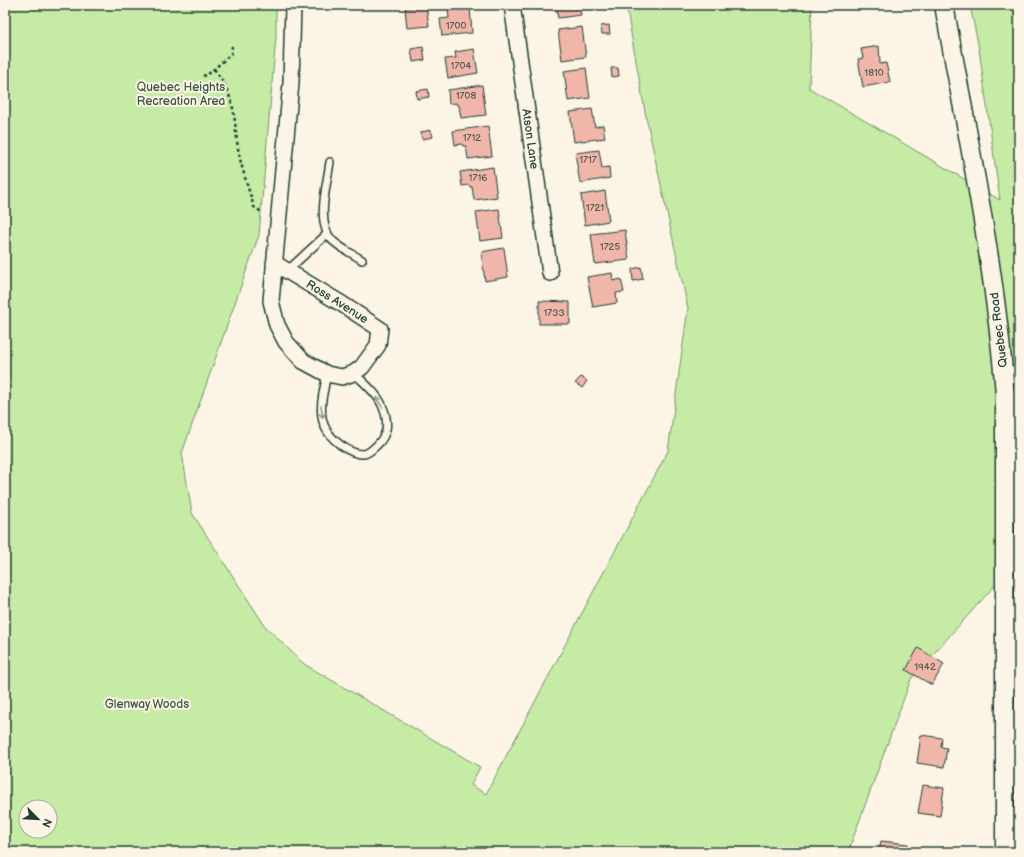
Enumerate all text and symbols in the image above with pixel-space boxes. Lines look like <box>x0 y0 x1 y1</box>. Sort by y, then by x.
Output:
house number: 1700 <box>446 20 466 32</box>
house number: 1704 <box>451 60 471 72</box>
house number: 1810 <box>864 67 884 79</box>
park label: Quebec Heights Recreation Area <box>137 80 226 109</box>
house number: 1708 <box>456 90 476 102</box>
street label: Atson Lane <box>518 108 542 170</box>
house number: 1712 <box>463 132 481 144</box>
house number: 1717 <box>579 154 597 166</box>
house number: 1716 <box>469 172 487 184</box>
house number: 1721 <box>586 202 604 214</box>
house number: 1725 <box>600 241 620 253</box>
street label: Ross Avenue <box>303 277 371 327</box>
street label: Quebec Road <box>987 291 1011 368</box>
house number: 1733 <box>543 307 565 319</box>
one-way arrow <box>375 396 383 407</box>
one-way arrow <box>318 405 326 418</box>
house number: 1942 <box>914 661 936 673</box>
park label: Glenway Woods <box>105 697 189 712</box>
north arrow <box>18 799 58 839</box>
text: N <box>39 816 54 829</box>

